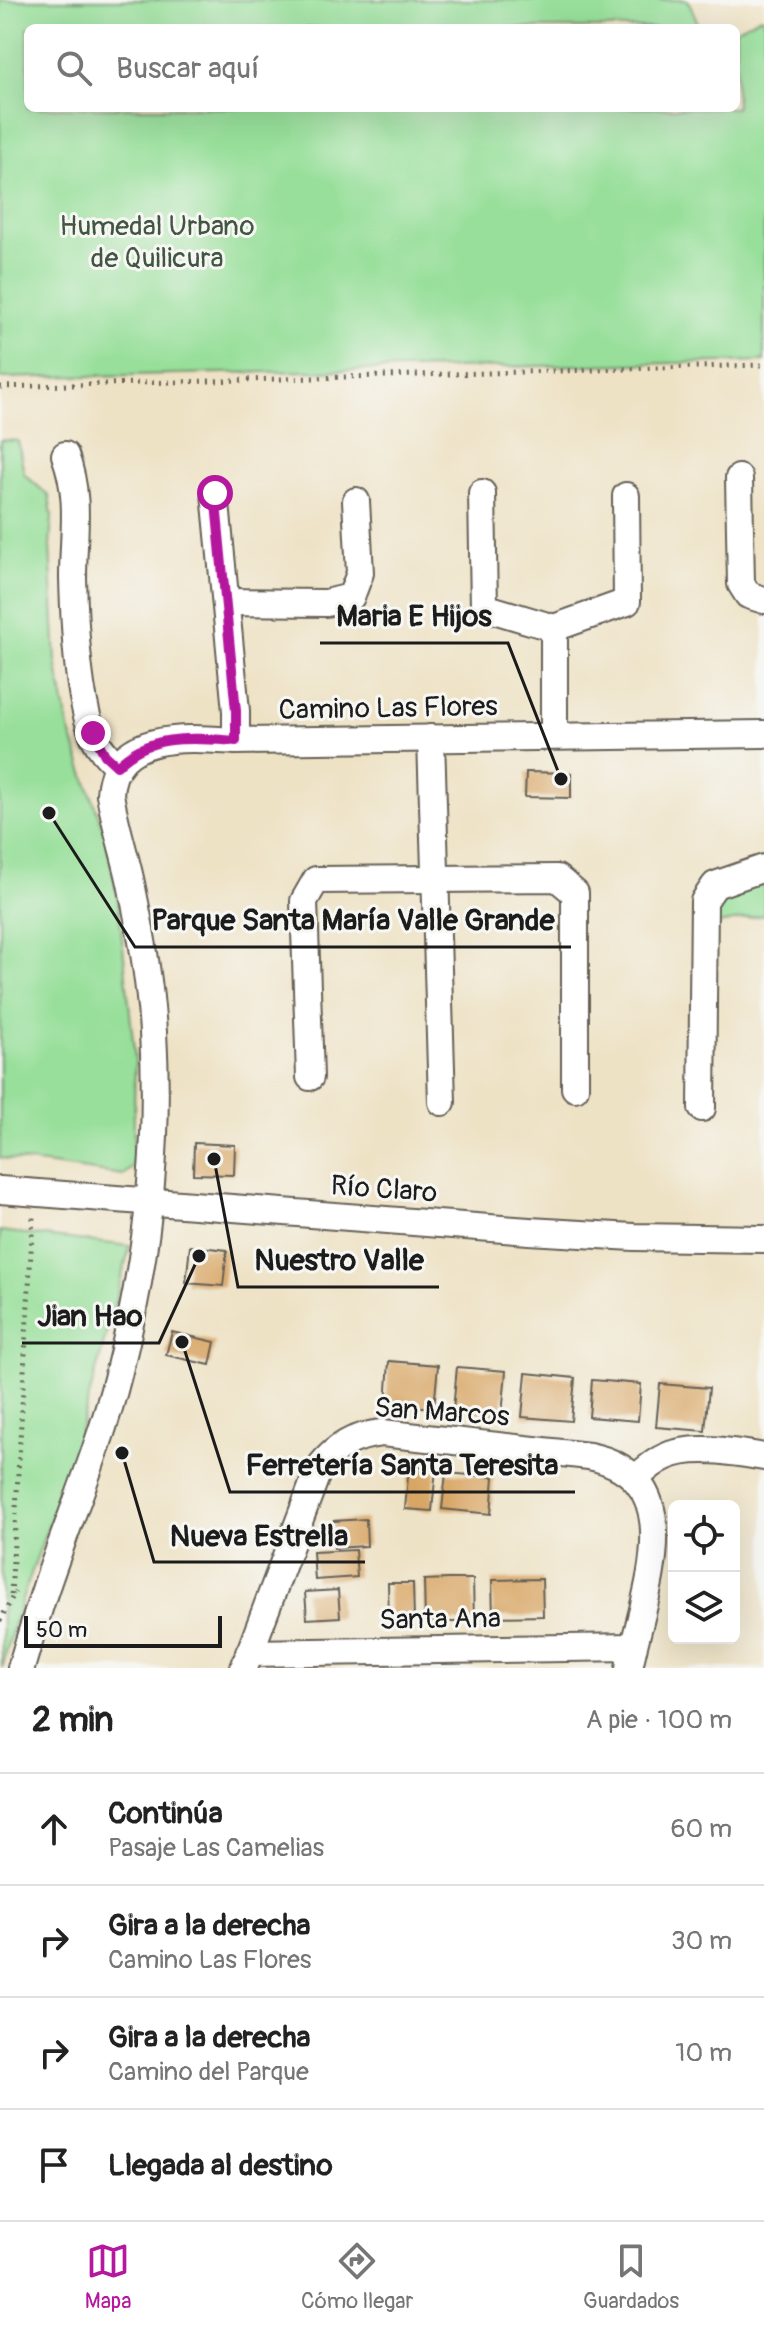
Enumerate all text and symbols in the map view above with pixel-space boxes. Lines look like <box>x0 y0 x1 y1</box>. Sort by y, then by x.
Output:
search box <box>24 24 740 112</box>
icon: search <box>52 46 96 90</box>
text: Buscar aquí <box>116 50 259 87</box>
park label: Humedal Urbano de Quilicura <box>59 209 255 276</box>
route start <box>197 475 233 511</box>
callout: Maria E Hijos <box>320 589 508 643</box>
text: Maria E Hijos <box>336 598 492 635</box>
street label: Camino Las Flores <box>278 689 498 728</box>
route end <box>75 715 111 751</box>
callout: Parque Santa María Valle Grande <box>135 893 571 947</box>
text: Parque Santa María Valle Grande <box>151 902 556 939</box>
street label: Río Claro <box>329 1168 438 1211</box>
callout: Nuestro Valle <box>238 1233 439 1287</box>
text: Nuestro Valle <box>254 1242 425 1279</box>
callout: Jian Hao <box>22 1289 159 1343</box>
text: Jian Hao <box>37 1298 143 1335</box>
street label: San Marcos <box>373 1390 511 1435</box>
callout: Ferretería Santa Teresita <box>230 1438 575 1492</box>
text: Ferretería Santa Teresita <box>245 1447 559 1484</box>
map controls <box>668 1500 740 1644</box>
button: locate <box>668 1500 740 1572</box>
callout: Nueva Estrella <box>154 1508 365 1562</box>
text: Nueva Estrella <box>170 1518 348 1555</box>
button: layers <box>668 1572 740 1644</box>
street label: Santa Ana <box>379 1601 501 1638</box>
scale bar <box>24 1612 222 1648</box>
text: 50 m <box>36 1616 87 1644</box>
text: 2 min <box>32 1699 114 1742</box>
text: A pie · 100 m <box>586 1704 732 1736</box>
text: Continúa <box>108 1795 223 1832</box>
icon: ahead <box>32 1807 76 1851</box>
text: 60 m <box>670 1813 732 1845</box>
text: Pasaje Las Camelias <box>108 1832 324 1864</box>
text: Gira a la derecha <box>108 1907 310 1944</box>
icon: right <box>32 1919 76 1963</box>
text: 30 m <box>671 1925 732 1957</box>
text: Camino Las Flores <box>108 1944 311 1976</box>
text: Gira a la derecha <box>108 2019 310 2056</box>
icon: right <box>32 2031 76 2075</box>
text: 10 m <box>675 2037 732 2069</box>
text: Camino del Parque <box>108 2056 309 2088</box>
icon: arrive <box>32 2143 76 2187</box>
text: Llegada al destino <box>108 2147 333 2184</box>
tab: Mapa <box>85 2239 131 2315</box>
tab: Cómo llegar <box>301 2239 413 2315</box>
tab: Guardados <box>583 2239 679 2315</box>

